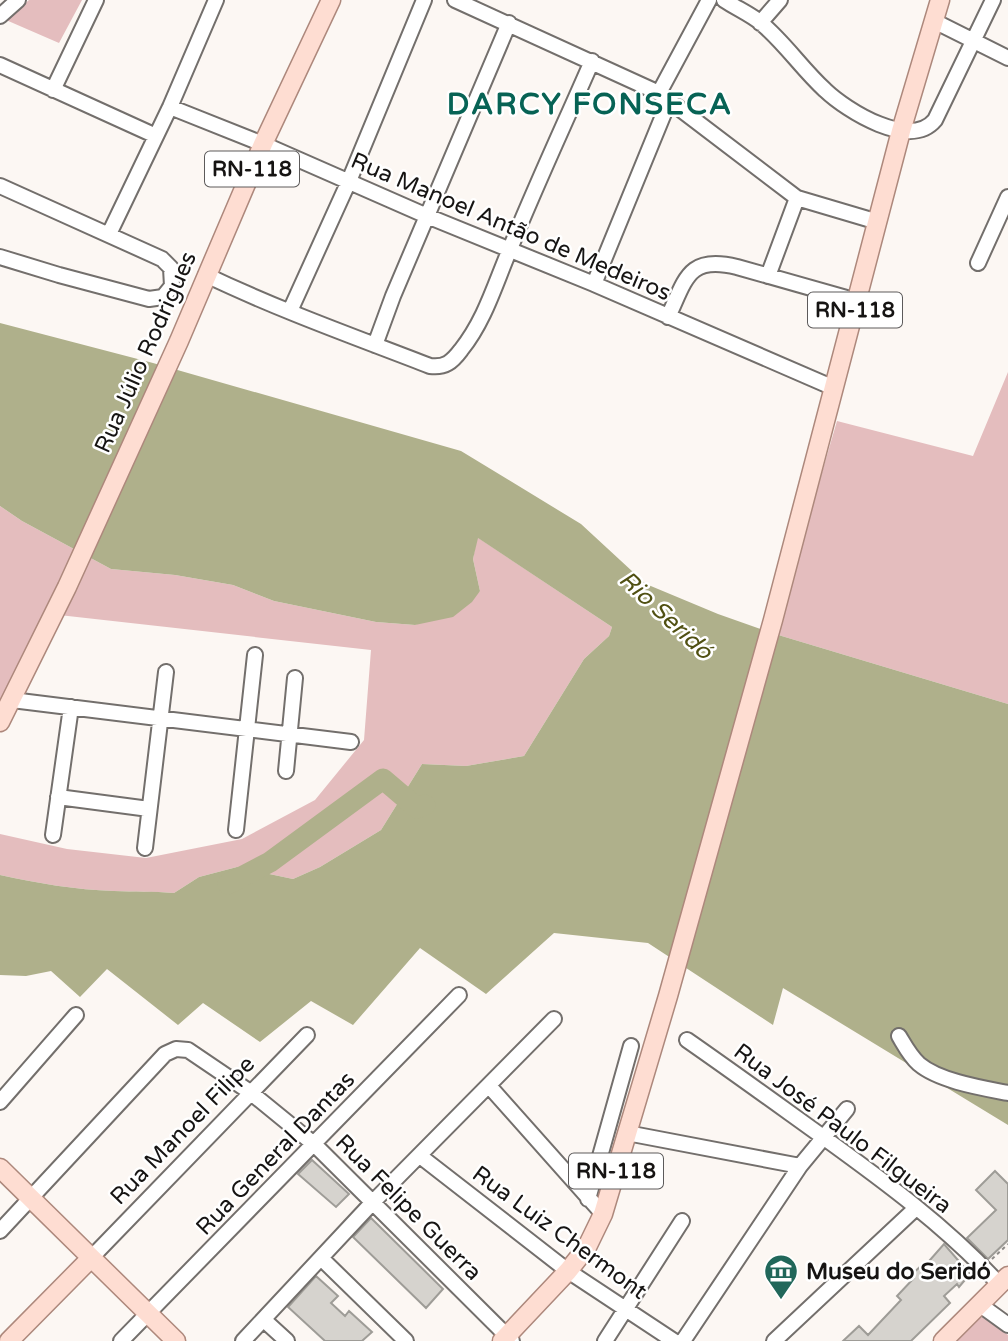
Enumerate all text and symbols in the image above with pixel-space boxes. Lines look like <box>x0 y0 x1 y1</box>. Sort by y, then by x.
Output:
district label: DARCY FONSECA <box>447 86 733 123</box>
street label: Rua Manoel Antão de Medeiros <box>346 147 675 307</box>
road number: RN-118 <box>205 152 299 186</box>
street label: Rua Júlio Rodrigues <box>89 247 203 457</box>
road number: RN-118 <box>808 292 902 328</box>
water label: Rio Seridó <box>613 565 719 667</box>
street label: Rua José Paulo Filgueira <box>728 1038 957 1220</box>
street label: Rua Manoel Filipe <box>105 1051 261 1211</box>
street label: Rua General Dantas <box>190 1066 361 1241</box>
street label: Rua Felipe Guerra <box>329 1129 487 1287</box>
road number: RN-118 <box>569 1154 663 1188</box>
street label: Rua Luiz Chermont <box>467 1160 652 1306</box>
museum icon: Museu do Seridó <box>762 1252 800 1301</box>
place label: Museu do Seridó <box>806 1258 991 1286</box>

